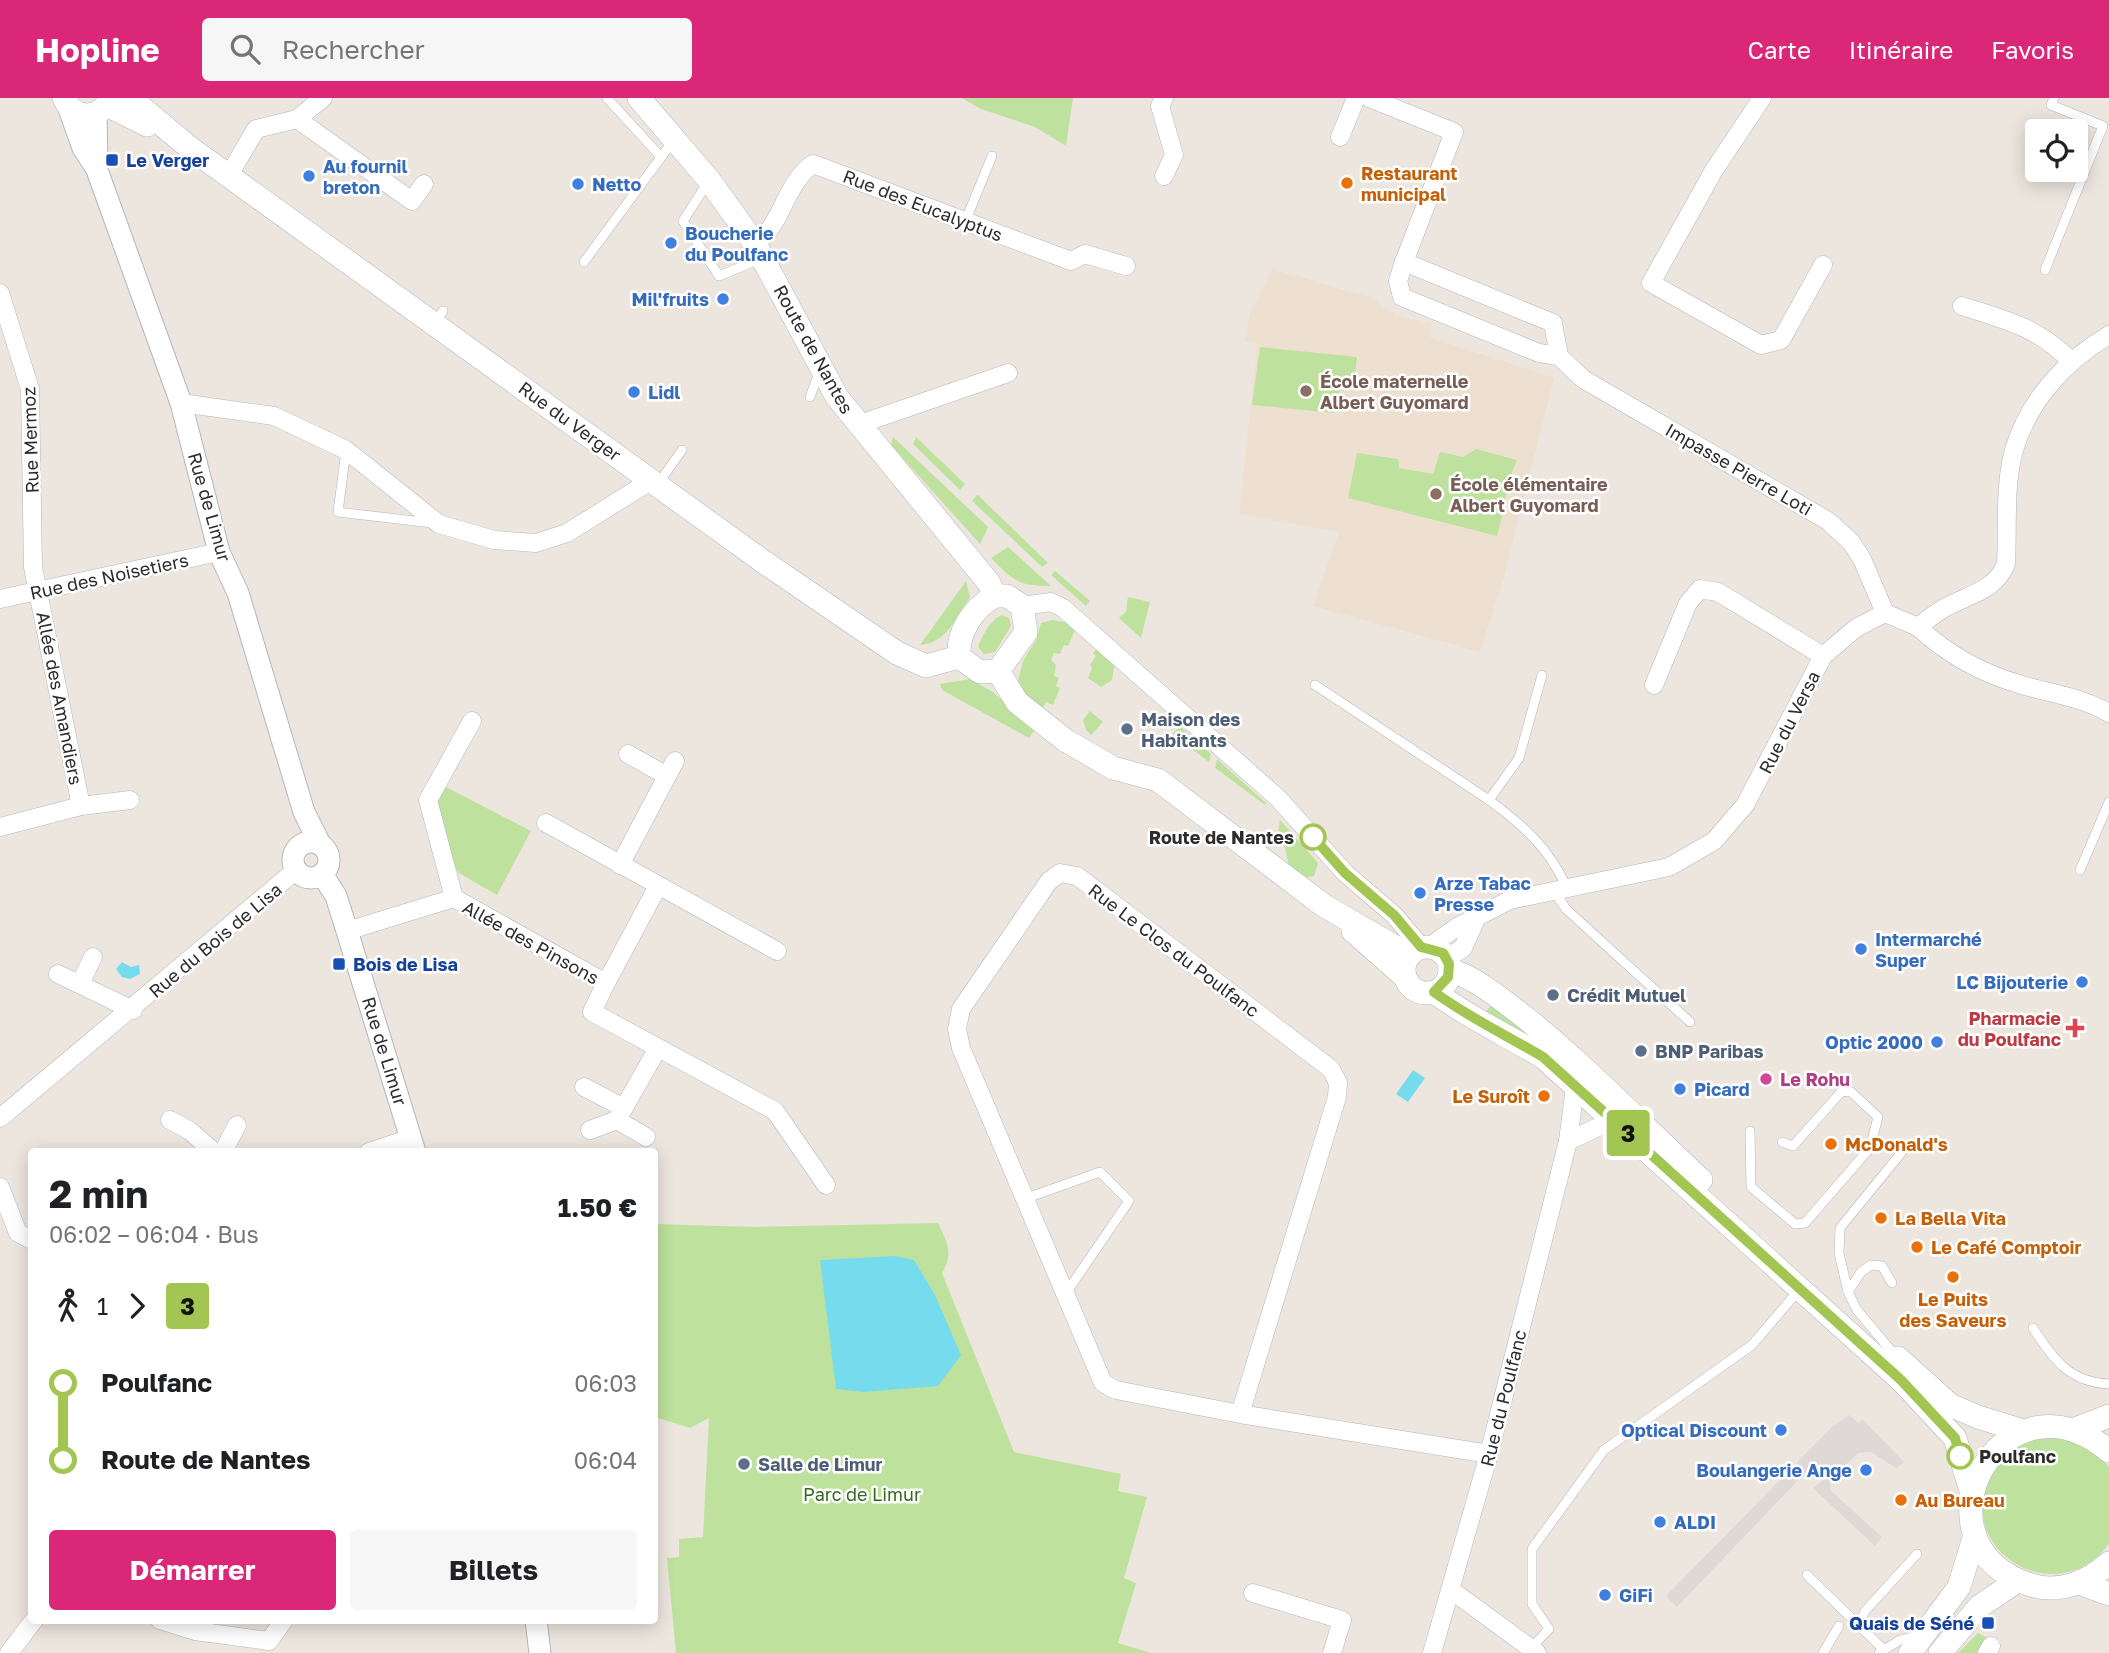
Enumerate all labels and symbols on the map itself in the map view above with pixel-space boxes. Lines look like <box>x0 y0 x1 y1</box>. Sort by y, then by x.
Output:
place label: Le Verger <box>126 149 209 171</box>
marker: Le Verger <box>104 152 120 168</box>
place label: Au fournil breton <box>323 155 408 198</box>
place label: Restaurant municipal <box>1361 162 1457 205</box>
street label: Rue des Eucalyptus <box>840 164 1006 246</box>
marker: Au fournil breton <box>301 168 317 184</box>
place label: Netto <box>592 173 641 195</box>
marker: Restaurant municipal <box>1339 175 1355 191</box>
marker: Netto <box>570 176 586 192</box>
place label: Boucherie du Poulfanc <box>685 222 788 265</box>
marker: Boucherie du Poulfanc <box>663 235 679 251</box>
street label: Route de Nantes <box>770 281 858 417</box>
place label: Mil'fruits <box>631 288 709 310</box>
marker: Mil'fruits <box>715 291 731 307</box>
place label: École maternelle Albert Guyomard <box>1320 370 1469 413</box>
street label: Rue du Verger <box>515 377 625 465</box>
place label: Lidl <box>648 381 680 403</box>
marker: École maternelle Albert Guyomard <box>1298 383 1314 399</box>
marker: Lidl <box>626 384 642 400</box>
street label: Rue Mermoz <box>17 386 43 494</box>
street label: Impasse Pierre Loti <box>1662 418 1816 520</box>
street label: Rue de Limur <box>184 450 236 564</box>
place label: École élémentaire Albert Guyomard <box>1450 473 1608 516</box>
marker: École élémentaire Albert Guyomard <box>1428 486 1444 502</box>
street label: Rue des Noisetiers <box>28 548 190 604</box>
street label: Allée des Amandiers <box>32 609 88 787</box>
street label: Rue du Versa <box>1754 667 1824 777</box>
place label: Maison des Habitants <box>1141 708 1240 751</box>
marker: Maison des Habitants <box>1119 721 1135 737</box>
marker: Route de Nantes <box>1300 824 1326 850</box>
place label: Route de Nantes <box>1149 826 1294 848</box>
place label: Arze Tabac Presse <box>1434 872 1531 915</box>
street label: Rue du Bois de Lisa <box>144 878 286 1002</box>
street label: Rue Le Clos du Poulfanc <box>1084 879 1264 1021</box>
marker: Arze Tabac Presse <box>1412 885 1428 901</box>
street label: Allée des Pinsons <box>459 895 603 989</box>
place label: Intermarché Super <box>1875 928 1982 971</box>
marker: Intermarché Super <box>1853 941 1869 957</box>
place label: Bois de Lisa <box>353 953 458 975</box>
marker: Bois de Lisa <box>331 956 347 972</box>
place label: LC Bijouterie <box>1956 971 2068 993</box>
marker: LC Bijouterie <box>2074 974 2090 990</box>
place label: Crédit Mutuel <box>1567 984 1686 1006</box>
marker: Crédit Mutuel <box>1545 987 1561 1003</box>
street label: Rue de Limur <box>358 994 412 1108</box>
place label: Pharmacie du Poulfanc <box>1958 1007 2061 1050</box>
marker: Pharmacie du Poulfanc <box>2067 1020 2083 1036</box>
place label: Optic 2000 <box>1825 1031 1923 1053</box>
marker: Optic 2000 <box>1929 1034 1945 1050</box>
place label: BNP Paribas <box>1655 1040 1764 1062</box>
marker: BNP Paribas <box>1633 1043 1649 1059</box>
place label: Le Rohu <box>1780 1068 1850 1090</box>
marker: Le Rohu <box>1758 1071 1774 1087</box>
place label: Picard <box>1694 1078 1750 1100</box>
marker: Picard <box>1672 1081 1688 1097</box>
place label: Le Suroît <box>1452 1085 1530 1107</box>
marker: Le Suroît <box>1536 1088 1552 1104</box>
line badge: 3 <box>1605 1110 1651 1156</box>
place label: McDonald's <box>1845 1133 1948 1155</box>
marker: McDonald's <box>1823 1136 1839 1152</box>
place label: La Bella Vita <box>1895 1207 2006 1229</box>
marker: La Bella Vita <box>1873 1210 1889 1226</box>
place label: Le Café Comptoir <box>1931 1236 2081 1258</box>
marker: Le Café Comptoir <box>1909 1239 1925 1255</box>
marker: Le Puits des Saveurs <box>1945 1269 1961 1285</box>
place label: Le Puits des Saveurs <box>1899 1288 2007 1331</box>
street label: Rue du Poulfanc <box>1475 1327 1531 1469</box>
place label: Optical Discount <box>1621 1419 1767 1441</box>
marker: Optical Discount <box>1773 1422 1789 1438</box>
marker: Poulfanc <box>1947 1443 1973 1469</box>
place label: Poulfanc <box>1979 1445 2056 1467</box>
place label: Salle de Limur <box>758 1453 882 1475</box>
marker: Salle de Limur <box>736 1456 752 1472</box>
place label: Boulangerie Ange <box>1696 1459 1852 1481</box>
marker: Boulangerie Ange <box>1858 1462 1874 1478</box>
park label: Parc de Limur <box>803 1483 921 1505</box>
place label: Au Bureau <box>1915 1489 2005 1511</box>
marker: Au Bureau <box>1893 1492 1909 1508</box>
place label: ALDI <box>1674 1511 1716 1533</box>
marker: ALDI <box>1652 1514 1668 1530</box>
place label: GiFi <box>1619 1584 1653 1606</box>
marker: GiFi <box>1597 1587 1613 1603</box>
place label: Quais de Séné <box>1849 1612 1974 1634</box>
marker: Quais de Séné <box>1980 1615 1996 1631</box>

